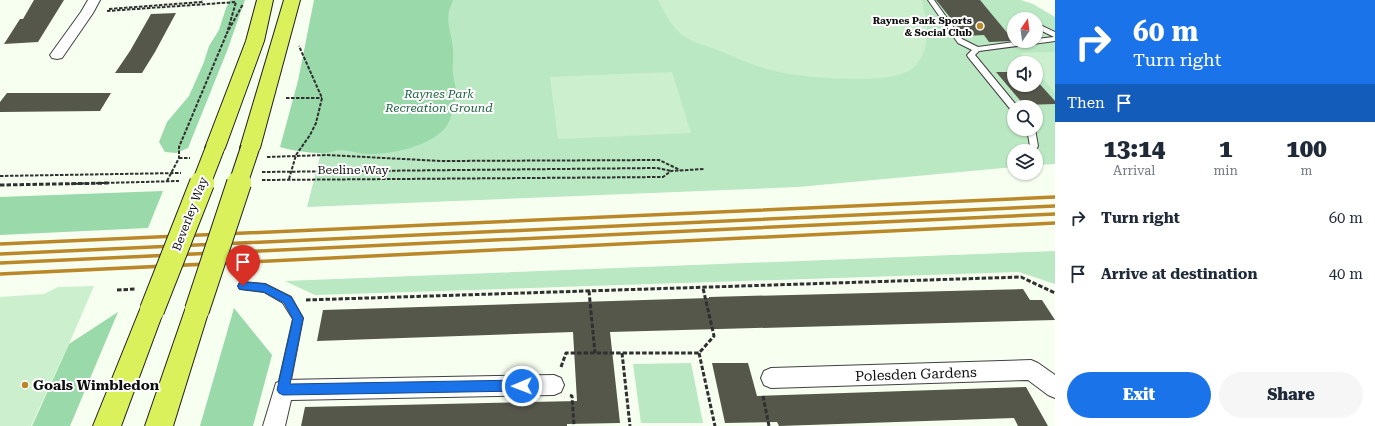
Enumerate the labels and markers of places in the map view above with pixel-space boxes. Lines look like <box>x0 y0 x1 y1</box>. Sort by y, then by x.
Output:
place label: Raynes Park Sports & Social Club <box>873 15 972 38</box>
marker: Raynes Park Sports & Social Club <box>975 21 985 31</box>
pin <box>226 245 260 286</box>
place label: Goals Wimbledon <box>33 377 160 393</box>
marker: Goals Wimbledon <box>20 380 30 390</box>

